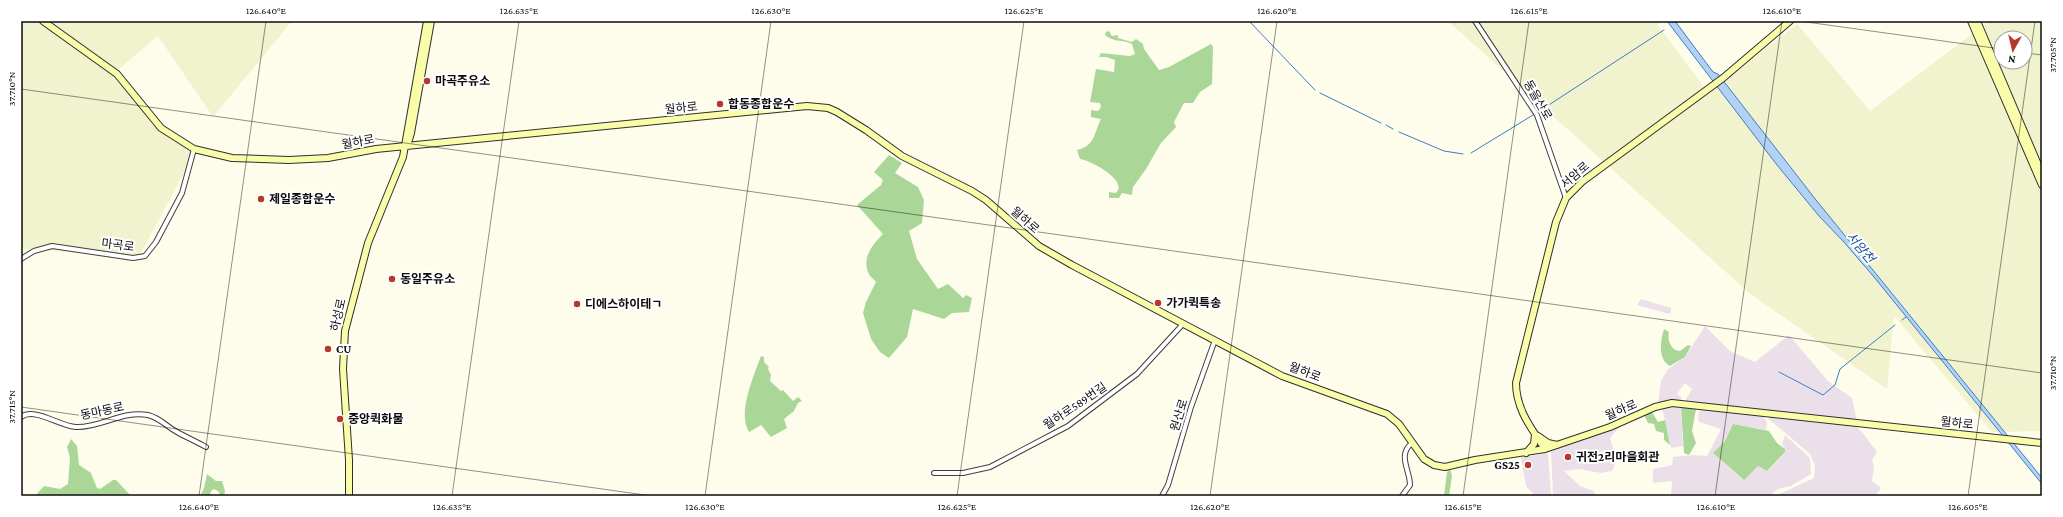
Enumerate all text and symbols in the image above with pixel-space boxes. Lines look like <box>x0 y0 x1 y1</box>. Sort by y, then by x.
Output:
text: 126.640°E <box>246 5 287 16</box>
text: 126.635°E <box>500 5 539 16</box>
text: 126.630°E <box>751 5 791 16</box>
text: 126.625°E <box>1005 5 1044 16</box>
text: 126.620°E <box>1257 5 1297 16</box>
text: 126.615°E <box>1510 5 1548 16</box>
text: 126.610°E <box>1763 5 1802 16</box>
north arrow <box>1993 30 2033 70</box>
text: 37.705°N <box>2047 37 2058 73</box>
text: N <box>2007 53 2016 66</box>
text: 37.710°N <box>6 71 17 106</box>
place label: 마곡주유소 <box>435 74 490 88</box>
marker: 마곡주유소 <box>422 76 432 86</box>
street label: 동을산로 <box>1521 77 1555 123</box>
place label: 합동종합운수 <box>728 97 794 111</box>
street label: 월하로 <box>664 99 698 117</box>
marker: 합동종합운수 <box>715 99 725 109</box>
street label: 월하로 <box>340 132 376 152</box>
street label: 서암로 <box>1558 159 1592 191</box>
place label: 제일종합운수 <box>269 192 335 206</box>
marker: 제일종합운수 <box>256 194 266 204</box>
street label: 월하로 <box>1008 204 1042 236</box>
water label: 서암천 <box>1843 229 1879 267</box>
street label: 마곡로 <box>101 236 135 254</box>
place label: 동일주유소 <box>400 272 455 286</box>
marker: 동일주유소 <box>387 274 397 284</box>
place label: 가가퀵특송 <box>1166 296 1221 310</box>
street label: 하성로 <box>327 297 349 333</box>
place label: 디에스하이테ㄱ <box>585 297 662 311</box>
marker: 가가퀵특송 <box>1153 298 1163 308</box>
marker: 디에스하이테ㄱ <box>572 299 582 309</box>
place label: CU <box>336 342 352 356</box>
marker: CU <box>323 344 333 354</box>
text: 37.710°N <box>2047 355 2058 390</box>
street label: 월하로 <box>1287 360 1323 384</box>
street label: 월하로589번길 <box>1041 380 1109 432</box>
text: 37.715°N <box>6 390 17 424</box>
street label: 원산로 <box>1167 397 1191 433</box>
street label: 월하로 <box>1603 397 1639 423</box>
street label: 동마동로 <box>79 400 125 422</box>
place label: 중앙퀵화물 <box>348 412 403 426</box>
marker: 중앙퀵화물 <box>335 414 345 424</box>
street label: 월하로 <box>1940 414 1974 432</box>
place label: 귀전2리마을회관 <box>1576 450 1659 464</box>
marker: 귀전2리마을회관 <box>1563 452 1573 462</box>
place label: GS25 <box>1494 458 1520 472</box>
marker: GS25 <box>1523 460 1533 470</box>
text: 126.640°E <box>179 501 220 512</box>
text: 126.635°E <box>433 501 472 512</box>
text: 126.630°E <box>685 501 725 512</box>
text: 126.625°E <box>938 501 977 512</box>
text: 126.620°E <box>1190 501 1230 512</box>
text: 126.615°E <box>1444 501 1482 512</box>
text: 126.610°E <box>1697 501 1736 512</box>
text: 126.605°E <box>1948 501 1988 512</box>

